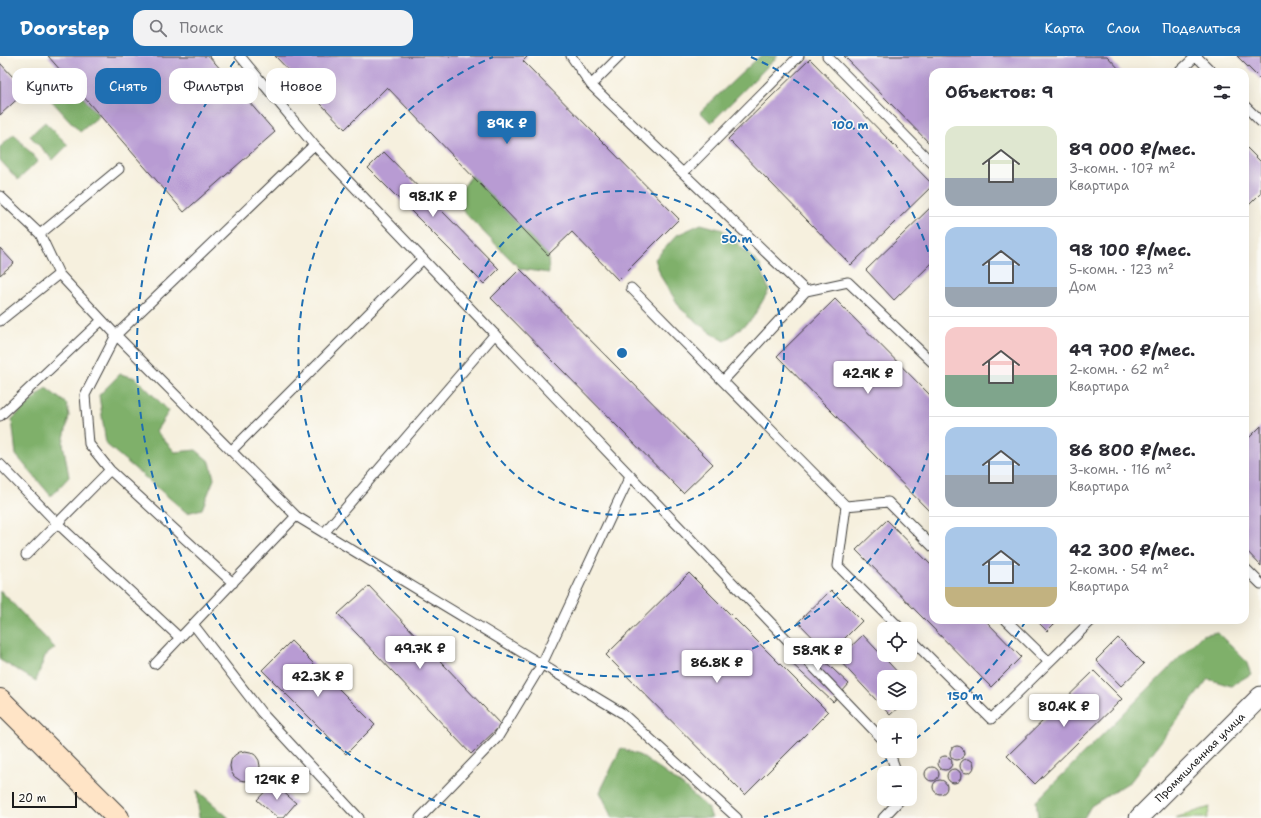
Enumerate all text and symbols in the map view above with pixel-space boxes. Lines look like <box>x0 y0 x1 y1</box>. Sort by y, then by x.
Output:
search box <box>133 10 413 46</box>
text: Doorstep <box>20 16 109 41</box>
icon: search <box>147 17 169 39</box>
text: Поиск <box>179 18 223 38</box>
text: Карта <box>1044 19 1085 37</box>
text: Слои <box>1107 19 1140 37</box>
text: Поделиться <box>1162 19 1241 37</box>
chip: Купить <box>12 68 87 104</box>
chip: Снять <box>95 68 161 104</box>
chip: Фильтры <box>169 68 258 104</box>
chip: Новое <box>266 68 336 104</box>
text: Объектов: 9 <box>945 81 1054 103</box>
icon: filters <box>1211 81 1233 103</box>
pin: 89K ₽ <box>479 111 535 145</box>
text: 89K ₽ <box>487 115 527 132</box>
text: 100 m <box>832 117 869 133</box>
text: 89 000 ₽/мес. <box>1069 138 1196 160</box>
icon: home <box>977 142 1025 190</box>
text: 3-комн. · 107 m² <box>1069 160 1175 177</box>
text: Квартира <box>1069 177 1129 194</box>
pin: 98.1K ₽ <box>396 184 470 218</box>
text: 98.1K ₽ <box>409 188 457 205</box>
text: 50 m <box>722 231 753 247</box>
text: 98 100 ₽/мес. <box>1069 239 1191 261</box>
icon: home <box>977 243 1025 291</box>
text: 5-комн. · 123 m² <box>1069 261 1174 278</box>
text: Дом <box>1069 278 1097 295</box>
text: 49 700 ₽/мес. <box>1069 339 1195 361</box>
icon: home <box>977 343 1025 391</box>
centre of rings <box>615 346 629 360</box>
pin: 42.9K ₽ <box>831 361 905 395</box>
text: 2-комн. · 62 m² <box>1069 361 1169 378</box>
text: 42.9K ₽ <box>842 365 894 382</box>
text: Квартира <box>1069 378 1129 395</box>
text: 86 800 ₽/мес. <box>1069 439 1196 461</box>
icon: home <box>977 443 1025 491</box>
text: 3-комн. · 116 m² <box>1069 461 1172 478</box>
text: Квартира <box>1069 478 1129 495</box>
text: 42 300 ₽/мес. <box>1069 539 1195 561</box>
icon: home <box>977 543 1025 591</box>
text: 2-комн. · 54 m² <box>1069 561 1169 578</box>
text: Квартира <box>1069 578 1129 595</box>
map controls <box>877 622 917 806</box>
button: locate <box>877 622 917 662</box>
pin: 49.7K ₽ <box>383 636 457 670</box>
pin: 58.9K ₽ <box>781 638 855 672</box>
text: 49.7K ₽ <box>394 640 446 657</box>
text: 58.9K ₽ <box>793 642 843 659</box>
pin: 86.8K ₽ <box>680 650 754 684</box>
text: 86.8K ₽ <box>691 654 743 671</box>
pin: 42.3K ₽ <box>281 664 355 698</box>
text: 42.3K ₽ <box>292 668 344 685</box>
button: layers <box>877 670 917 710</box>
text: 150 m <box>947 688 983 704</box>
pin: 80.4K ₽ <box>1027 694 1101 728</box>
text: 80.4K ₽ <box>1038 698 1090 715</box>
street label: Промышленная улица <box>1152 709 1248 805</box>
button: + <box>877 718 917 758</box>
button: − <box>877 766 917 806</box>
pin: 129K ₽ <box>244 767 310 801</box>
text: 129K ₽ <box>254 771 300 788</box>
scale bar <box>12 790 77 809</box>
text: 20 m <box>18 791 46 806</box>

